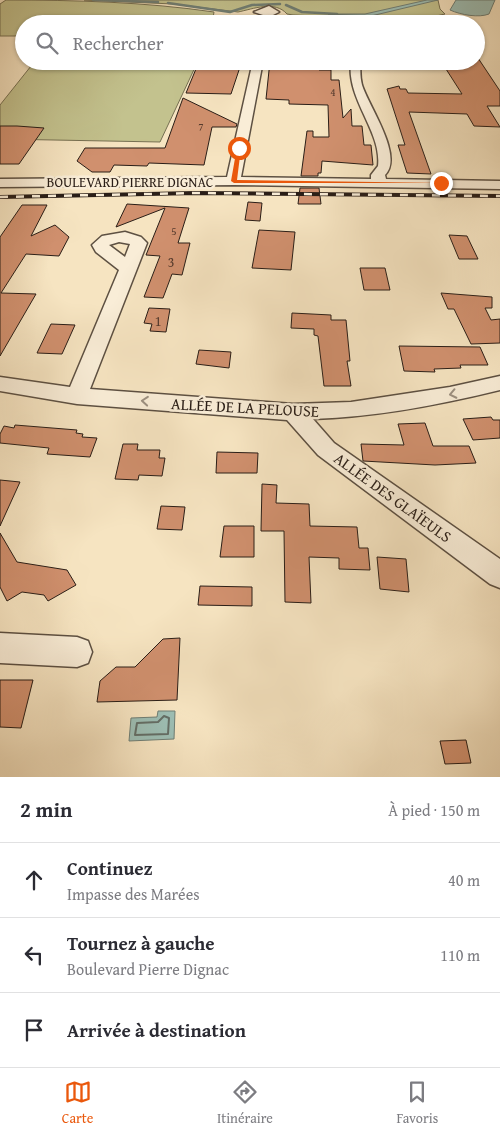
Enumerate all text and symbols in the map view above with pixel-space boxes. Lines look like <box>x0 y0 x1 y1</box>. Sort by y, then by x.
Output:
search box <box>15 15 485 70</box>
icon: search <box>33 29 61 57</box>
text: Rechercher <box>73 29 164 57</box>
house number: 4 <box>330 84 336 100</box>
house number: 7 <box>198 118 204 134</box>
route start <box>228 137 251 160</box>
street label: BOULEVARD PIERRE DIGNAC <box>47 172 214 192</box>
route end <box>430 172 453 195</box>
house number: 5 <box>171 223 177 239</box>
house number: 3 <box>168 252 174 272</box>
house number: 1 <box>155 311 161 331</box>
one-way arrow <box>448 388 457 399</box>
street label: ALLÉE DE LA PELOUSE <box>170 391 320 423</box>
one-way arrow <box>141 396 149 407</box>
street label: ALLÉE DES GLAÏEULS <box>329 446 457 548</box>
text: 2 min <box>20 794 72 825</box>
text: À pied · 150 m <box>388 798 480 822</box>
text: Continuez <box>67 854 153 882</box>
icon: ahead <box>20 866 48 894</box>
text: 40 m <box>448 868 480 892</box>
text: Impasse des Marées <box>67 882 199 906</box>
text: Tournez à gauche <box>67 929 215 957</box>
icon: left <box>20 941 48 969</box>
text: 110 m <box>440 943 480 967</box>
text: Boulevard Pierre Dignac <box>67 957 229 981</box>
icon: arrive <box>20 1016 48 1044</box>
text: Arrivée à destination <box>67 1016 246 1044</box>
tab: Carte <box>62 1078 93 1128</box>
tab: Itinéraire <box>217 1078 273 1128</box>
tab: Favoris <box>396 1078 438 1128</box>

